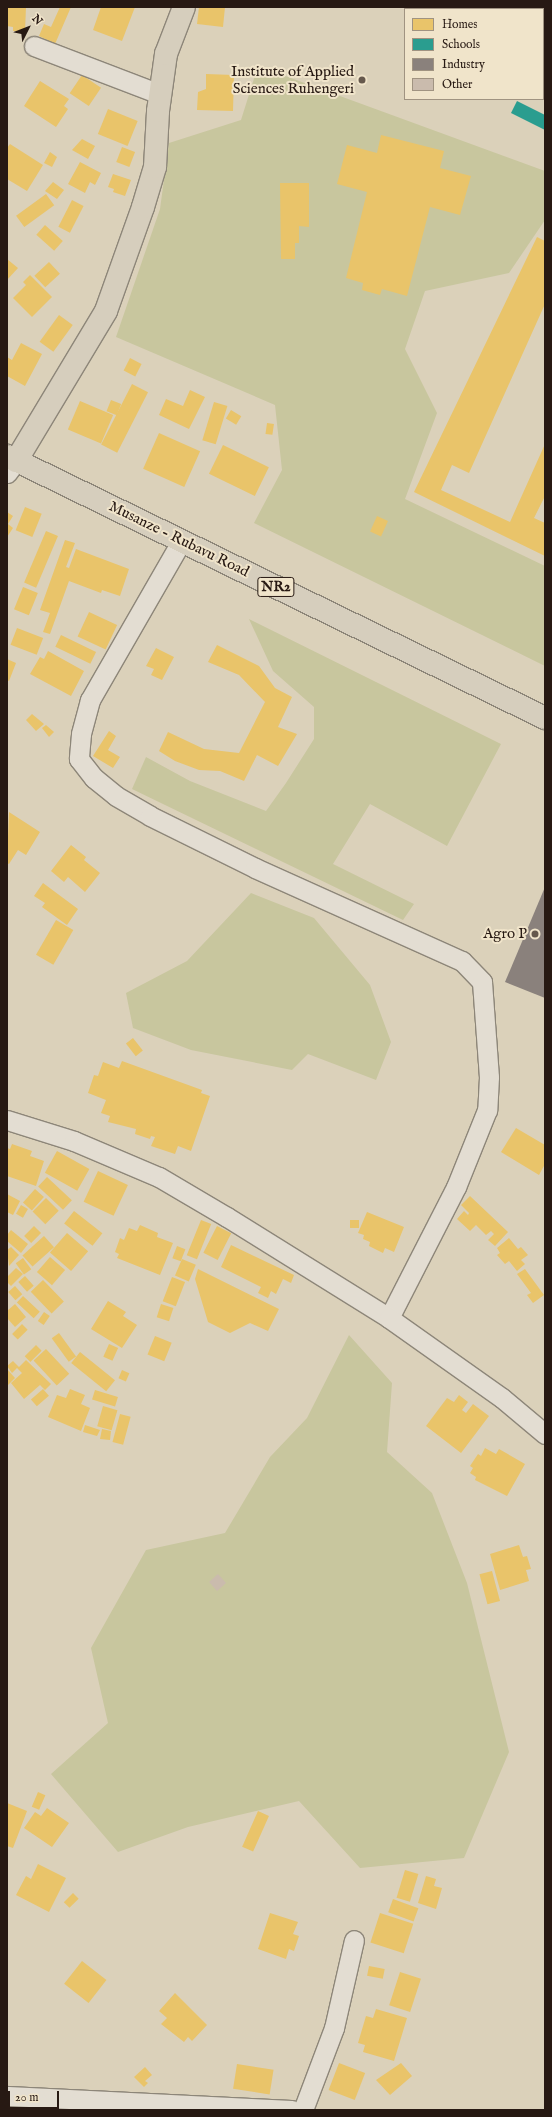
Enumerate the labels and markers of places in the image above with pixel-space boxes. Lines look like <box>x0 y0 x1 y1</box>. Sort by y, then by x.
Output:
place label: Institute of Applied Sciences Ruhengeri <box>231 62 354 97</box>
marker: Institute of Applied Sciences Ruhengeri <box>357 75 367 85</box>
place label: Agro P <box>483 925 527 943</box>
marker: Agro P <box>530 929 540 939</box>

